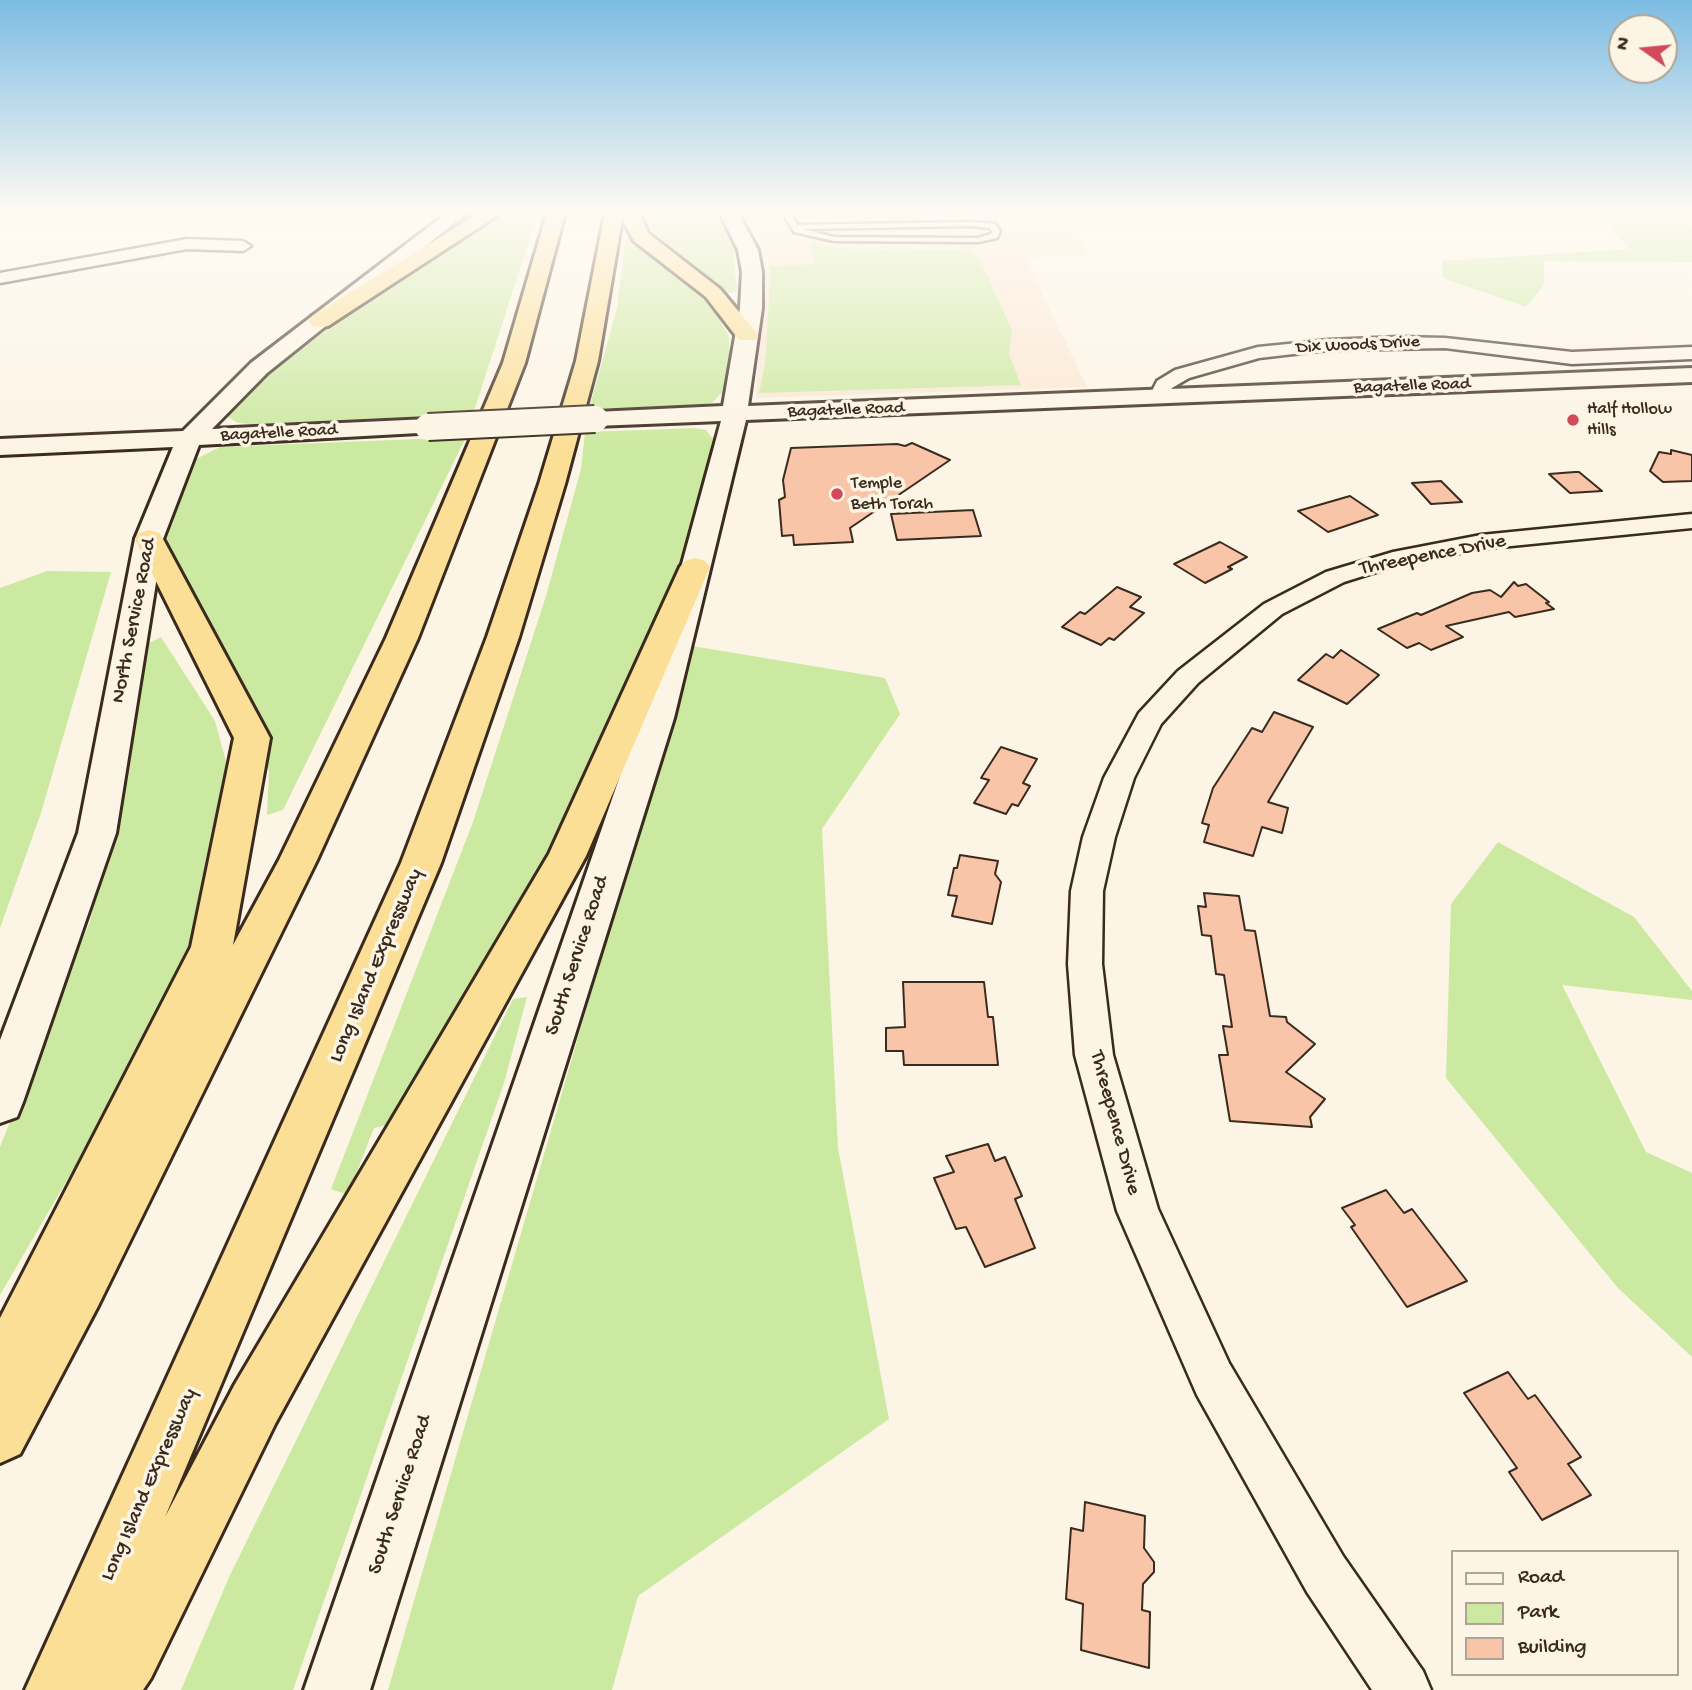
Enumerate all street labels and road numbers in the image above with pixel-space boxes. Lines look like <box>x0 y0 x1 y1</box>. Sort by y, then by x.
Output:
street label: Dix Woods Drive <box>1296 332 1420 360</box>
street label: Bagatelle Road <box>1353 374 1471 400</box>
street label: Bagatelle Road <box>787 398 905 424</box>
street label: Bagatelle Road <box>220 420 338 448</box>
street label: Threepence Drive <box>1358 529 1508 583</box>
street label: North Service Road <box>107 536 163 706</box>
street label: Long Island Expressway <box>325 865 429 1067</box>
street label: South Service Road <box>540 873 616 1039</box>
street label: Threepence Drive <box>1083 1048 1145 1198</box>
street label: Long Island Expressway <box>96 1385 204 1585</box>
street label: South Service Road <box>363 1412 439 1578</box>

